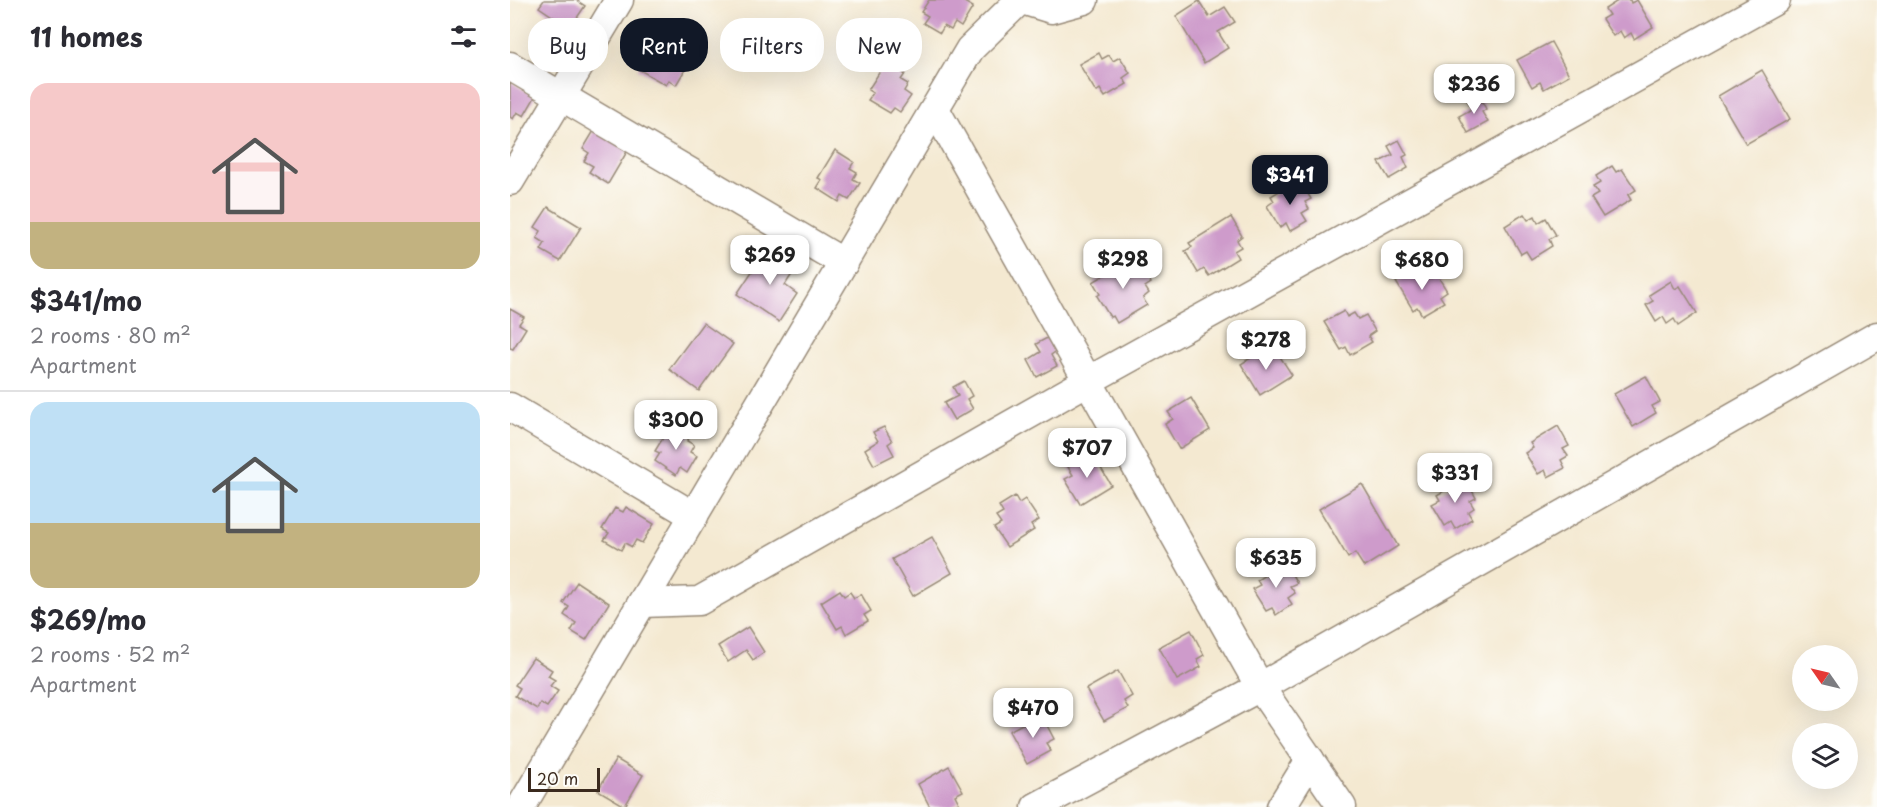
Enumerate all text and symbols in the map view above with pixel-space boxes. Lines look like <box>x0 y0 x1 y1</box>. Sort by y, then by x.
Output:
text: 11 homes <box>30 17 143 56</box>
chip: Buy <box>528 18 608 72</box>
chip: Rent <box>620 18 708 72</box>
chip: Filters <box>720 18 824 72</box>
chip: New <box>836 18 922 72</box>
icon: filters <box>447 20 480 53</box>
pin: $236 <box>1438 64 1510 115</box>
text: $236 <box>1448 68 1500 98</box>
icon: home <box>201 122 309 230</box>
pin: $341 <box>1254 155 1326 206</box>
text: $341 <box>1266 159 1314 189</box>
pin: $269 <box>734 235 806 286</box>
text: $269 <box>744 239 796 269</box>
pin: $298 <box>1087 239 1159 290</box>
pin: $680 <box>1386 240 1458 291</box>
text: $298 <box>1097 243 1149 273</box>
text: $680 <box>1395 244 1449 274</box>
text: $341/mo <box>30 281 142 320</box>
text: 2 rooms · 80 m² <box>30 320 191 350</box>
pin: $278 <box>1230 320 1302 371</box>
text: $278 <box>1241 324 1291 354</box>
text: Apartment <box>30 350 137 380</box>
pin: $300 <box>640 400 712 451</box>
text: $300 <box>648 404 704 434</box>
pin: $707 <box>1051 428 1123 479</box>
text: $707 <box>1062 432 1112 462</box>
icon: home <box>201 441 309 549</box>
pin: $331 <box>1419 453 1491 504</box>
text: $331 <box>1431 457 1479 487</box>
pin: $635 <box>1240 538 1312 589</box>
text: $635 <box>1250 542 1302 572</box>
text: $269/mo <box>30 600 146 639</box>
text: 2 rooms · 52 m² <box>30 639 190 669</box>
north arrow <box>1792 645 1858 711</box>
map controls <box>1792 645 1858 789</box>
text: Apartment <box>30 669 137 699</box>
pin: $470 <box>997 688 1069 739</box>
text: $470 <box>1007 692 1059 722</box>
button: layers <box>1792 723 1858 789</box>
scale bar <box>528 765 600 792</box>
text: 20 m <box>537 766 578 790</box>

